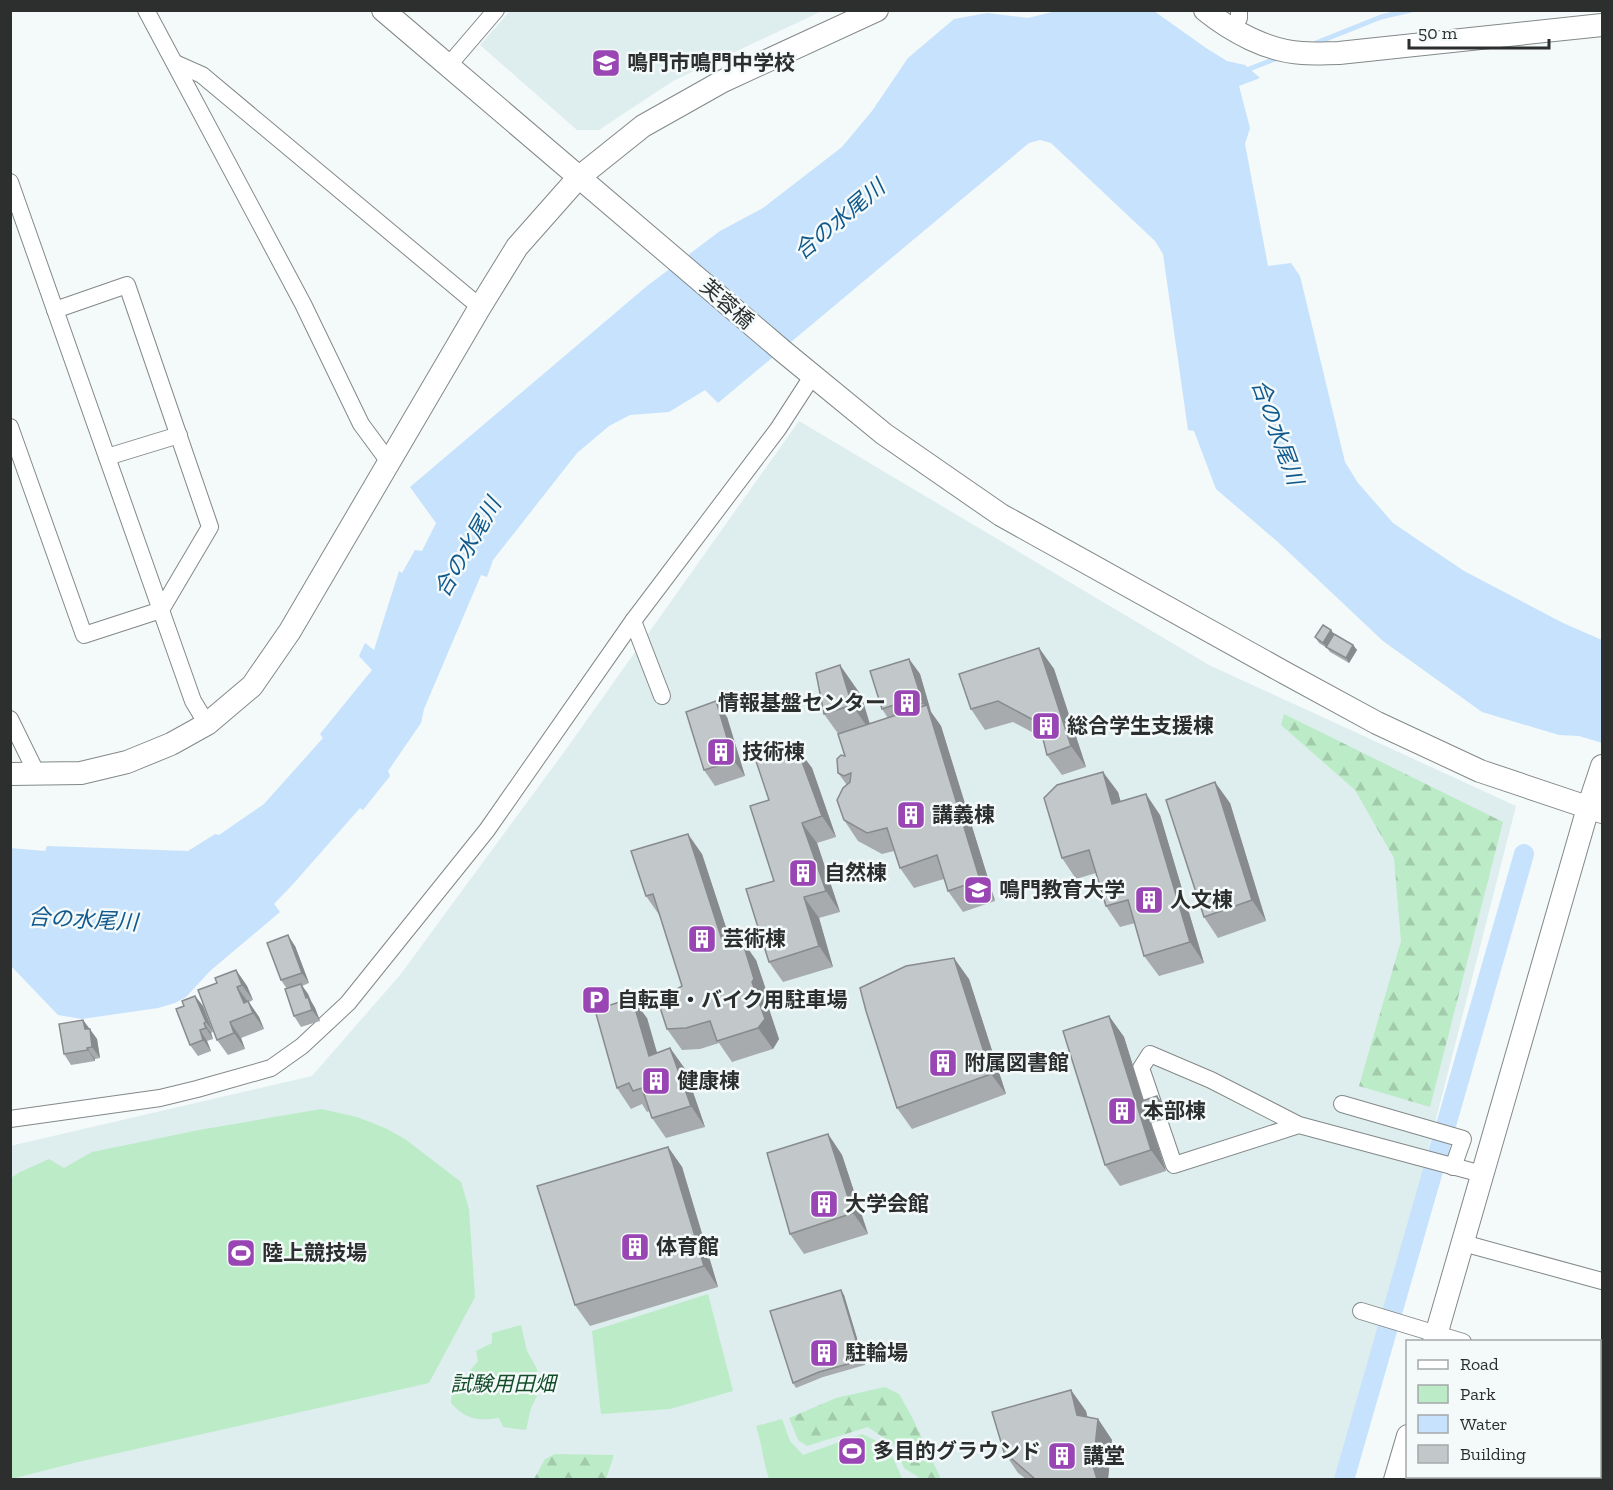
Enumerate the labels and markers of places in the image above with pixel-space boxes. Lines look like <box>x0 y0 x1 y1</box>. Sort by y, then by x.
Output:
school or university icon: 鳴門市鳴門中学校 <box>590 47 622 79</box>
place label: 鳴門市鳴門中学校 <box>627 50 795 75</box>
building icon: 情報基盤センター <box>891 687 923 719</box>
place label: 情報基盤センター <box>718 690 886 715</box>
building icon: 総合学生支援棟 <box>1030 710 1062 742</box>
place label: 総合学生支援棟 <box>1067 713 1214 738</box>
building icon: 技術棟 <box>705 736 737 768</box>
place label: 技術棟 <box>742 739 805 764</box>
building icon: 講義棟 <box>895 799 927 831</box>
place label: 講義棟 <box>932 802 995 827</box>
building icon: 自然棟 <box>787 857 819 889</box>
place label: 自然棟 <box>824 860 887 885</box>
school or university icon: 鳴門教育大学 <box>962 874 994 906</box>
place label: 鳴門教育大学 <box>999 877 1125 902</box>
building icon: 人文棟 <box>1133 884 1165 916</box>
place label: 人文棟 <box>1170 887 1233 912</box>
building icon: 芸術棟 <box>686 923 718 955</box>
place label: 芸術棟 <box>723 926 786 951</box>
parking icon: 自転車・バイク用駐車場 <box>580 984 612 1016</box>
place label: 自転車・バイク用駐車場 <box>617 987 848 1012</box>
building icon: 附属図書館 <box>927 1047 959 1079</box>
place label: 附属図書館 <box>964 1050 1069 1075</box>
building icon: 健康棟 <box>640 1065 672 1097</box>
place label: 健康棟 <box>677 1068 740 1093</box>
building icon: 本部棟 <box>1106 1095 1138 1127</box>
place label: 本部棟 <box>1143 1098 1206 1123</box>
building icon: 大学会館 <box>808 1188 840 1220</box>
place label: 大学会館 <box>845 1191 929 1216</box>
building icon: 体育館 <box>619 1231 651 1263</box>
place label: 体育館 <box>656 1234 719 1259</box>
sports icon: 陸上競技場 <box>225 1237 257 1269</box>
place label: 陸上競技場 <box>262 1240 367 1265</box>
building icon: 駐輪場 <box>808 1337 840 1369</box>
place label: 駐輪場 <box>845 1340 908 1365</box>
sports icon: 多目的グラウンド <box>836 1435 868 1467</box>
place label: 多目的グラウンド <box>873 1438 1041 1463</box>
building icon: 講堂 <box>1046 1440 1078 1472</box>
place label: 講堂 <box>1083 1443 1125 1468</box>

